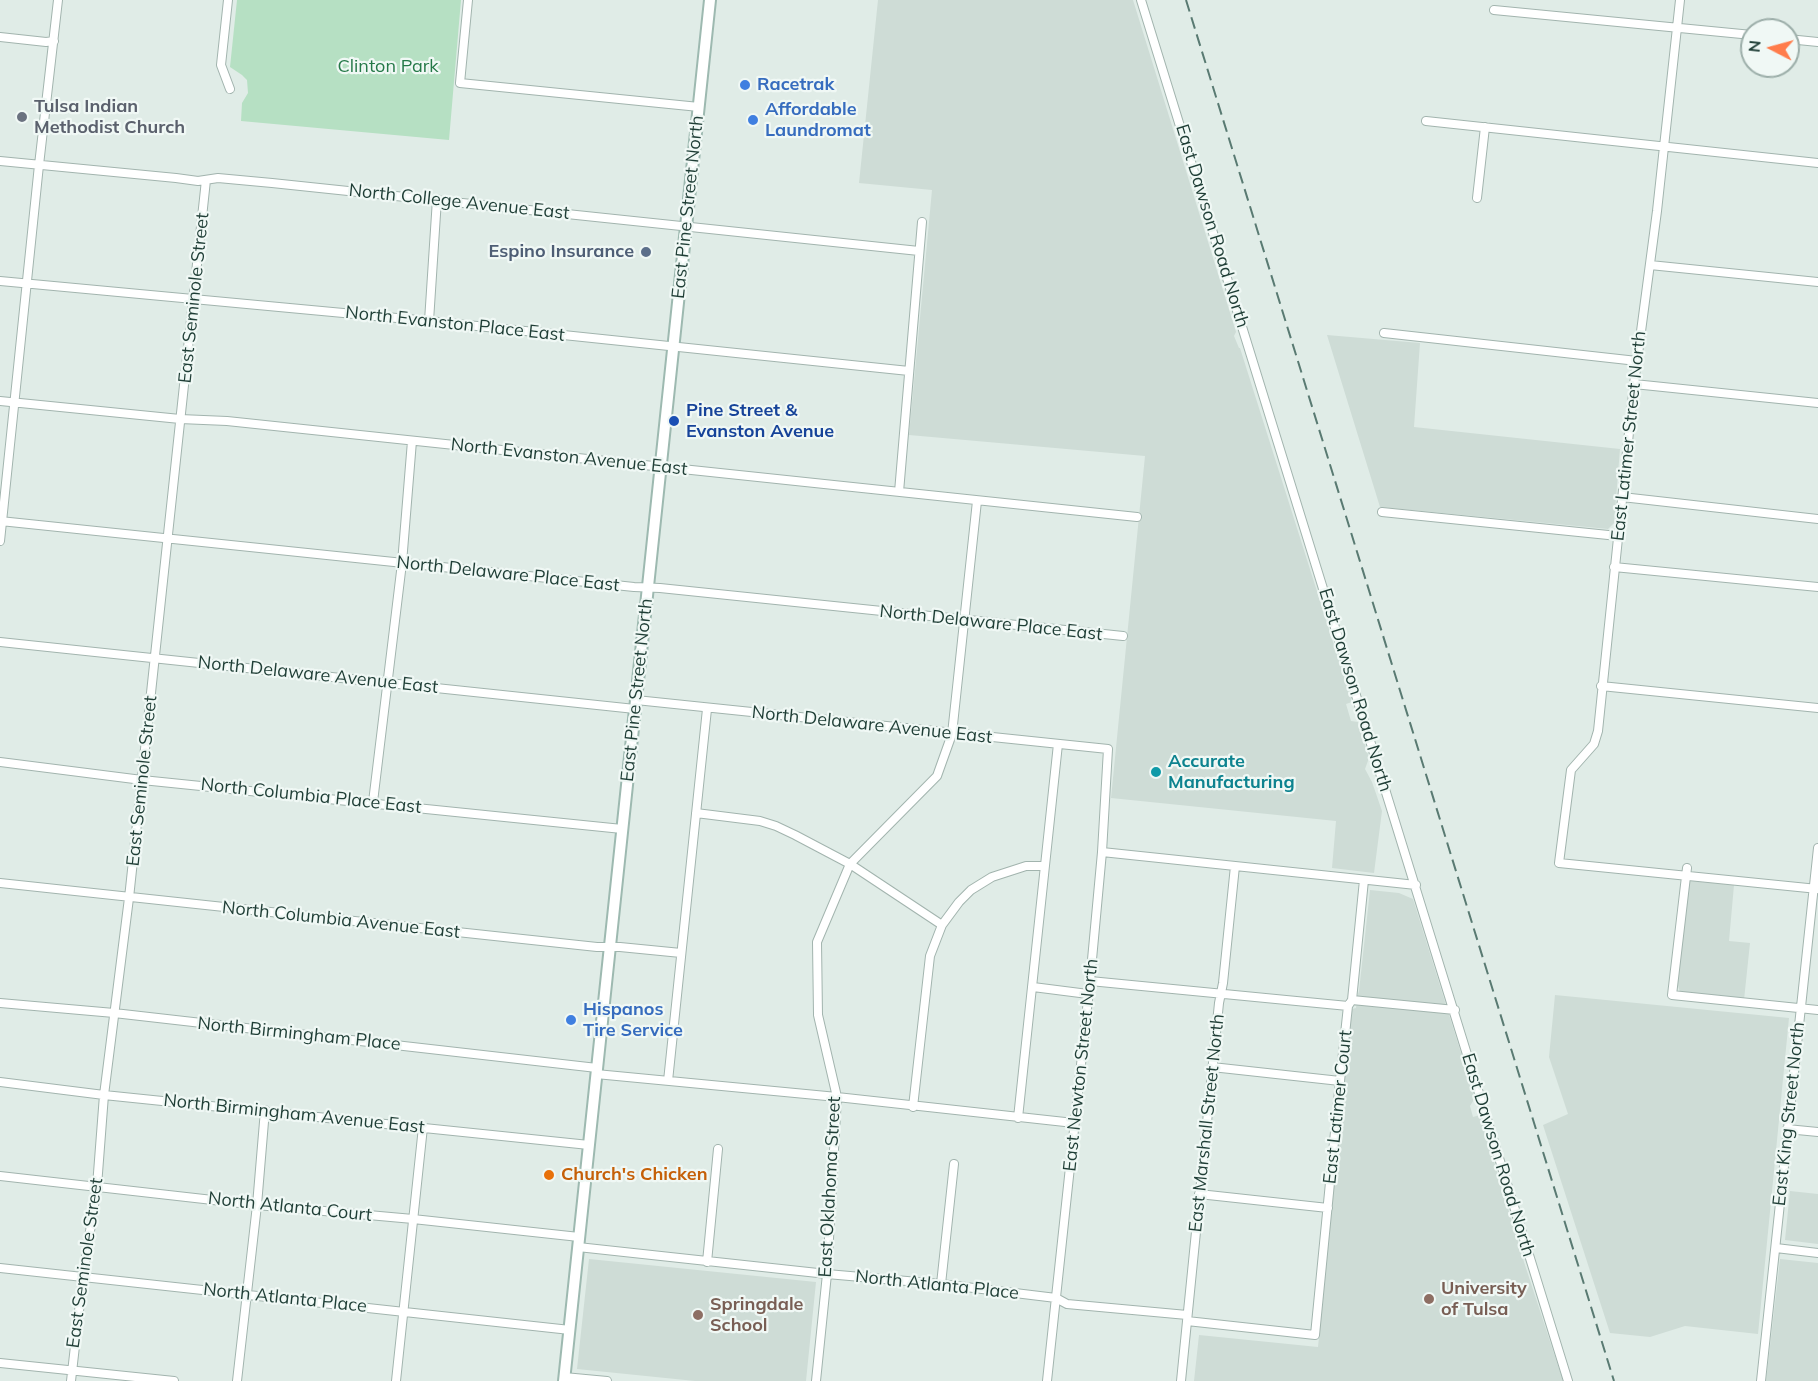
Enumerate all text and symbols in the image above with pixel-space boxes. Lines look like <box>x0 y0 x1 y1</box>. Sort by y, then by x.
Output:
north arrow <box>1740 18 1800 78</box>
text: N <box>1744 39 1765 53</box>
park label: Clinton Park <box>337 56 439 78</box>
place label: Racetrak <box>757 74 834 96</box>
marker: Racetrak <box>738 78 752 92</box>
place label: Tulsa Indian Methodist Church <box>34 96 185 138</box>
place label: Affordable Laundromat <box>765 99 871 142</box>
marker: Tulsa Indian Methodist Church <box>15 110 29 124</box>
marker: Affordable Laundromat <box>746 113 760 127</box>
street label: East Pine Street North <box>668 114 708 300</box>
street label: East Dawson Road North <box>1171 122 1253 330</box>
street label: North College Avenue East <box>348 180 570 224</box>
street label: East Seminole Street <box>174 212 214 384</box>
place label: Espino Insurance <box>489 241 634 263</box>
marker: Espino Insurance <box>639 245 653 259</box>
street label: North Evanston Place East <box>344 302 566 346</box>
street label: East Latimer Street North <box>1607 330 1651 542</box>
place label: Pine Street & Evanston Avenue <box>686 400 834 442</box>
marker: Pine Street & Evanston Avenue <box>667 414 681 428</box>
street label: North Evanston Avenue East <box>450 434 688 480</box>
street label: North Delaware Place East <box>395 552 621 596</box>
street label: East Dawson Road North <box>1314 586 1396 794</box>
street label: East Pine Street North <box>617 597 657 783</box>
street label: North Delaware Place East <box>878 601 1104 645</box>
street label: North Delaware Avenue East <box>197 652 439 698</box>
street label: East Seminole Street <box>122 695 162 867</box>
street label: North Delaware Avenue East <box>751 702 993 748</box>
place label: Accurate Manufacturing <box>1168 751 1295 794</box>
marker: Accurate Manufacturing <box>1149 765 1163 779</box>
street label: North Columbia Place East <box>200 774 422 818</box>
street label: North Columbia Avenue East <box>221 897 461 943</box>
street label: East Newton Street North <box>1059 958 1103 1172</box>
place label: Hispanos Tire Service <box>583 999 683 1042</box>
street label: North Birmingham Place <box>196 1013 402 1055</box>
marker: Hispanos Tire Service <box>564 1013 578 1027</box>
street label: East Marshall Street North <box>1185 1013 1229 1233</box>
street label: East King Street North <box>1769 1021 1809 1207</box>
street label: East Latimer Court <box>1319 1029 1357 1185</box>
street label: East Dawson Road North <box>1457 1051 1539 1259</box>
street label: North Birmingham Avenue East <box>162 1090 426 1138</box>
street label: East Oklahoma Street <box>814 1096 846 1278</box>
place label: Church's Chicken <box>561 1164 708 1186</box>
marker: Church's Chicken <box>542 1168 556 1182</box>
street label: East Seminole Street <box>62 1177 108 1349</box>
street label: North Atlanta Court <box>207 1188 373 1226</box>
street label: North Atlanta Place <box>854 1266 1020 1304</box>
place label: University of Tulsa <box>1441 1278 1527 1320</box>
street label: North Atlanta Place <box>202 1279 368 1317</box>
marker: University of Tulsa <box>1422 1292 1436 1306</box>
place label: Springdale School <box>710 1294 803 1336</box>
marker: Springdale School <box>691 1308 705 1322</box>

